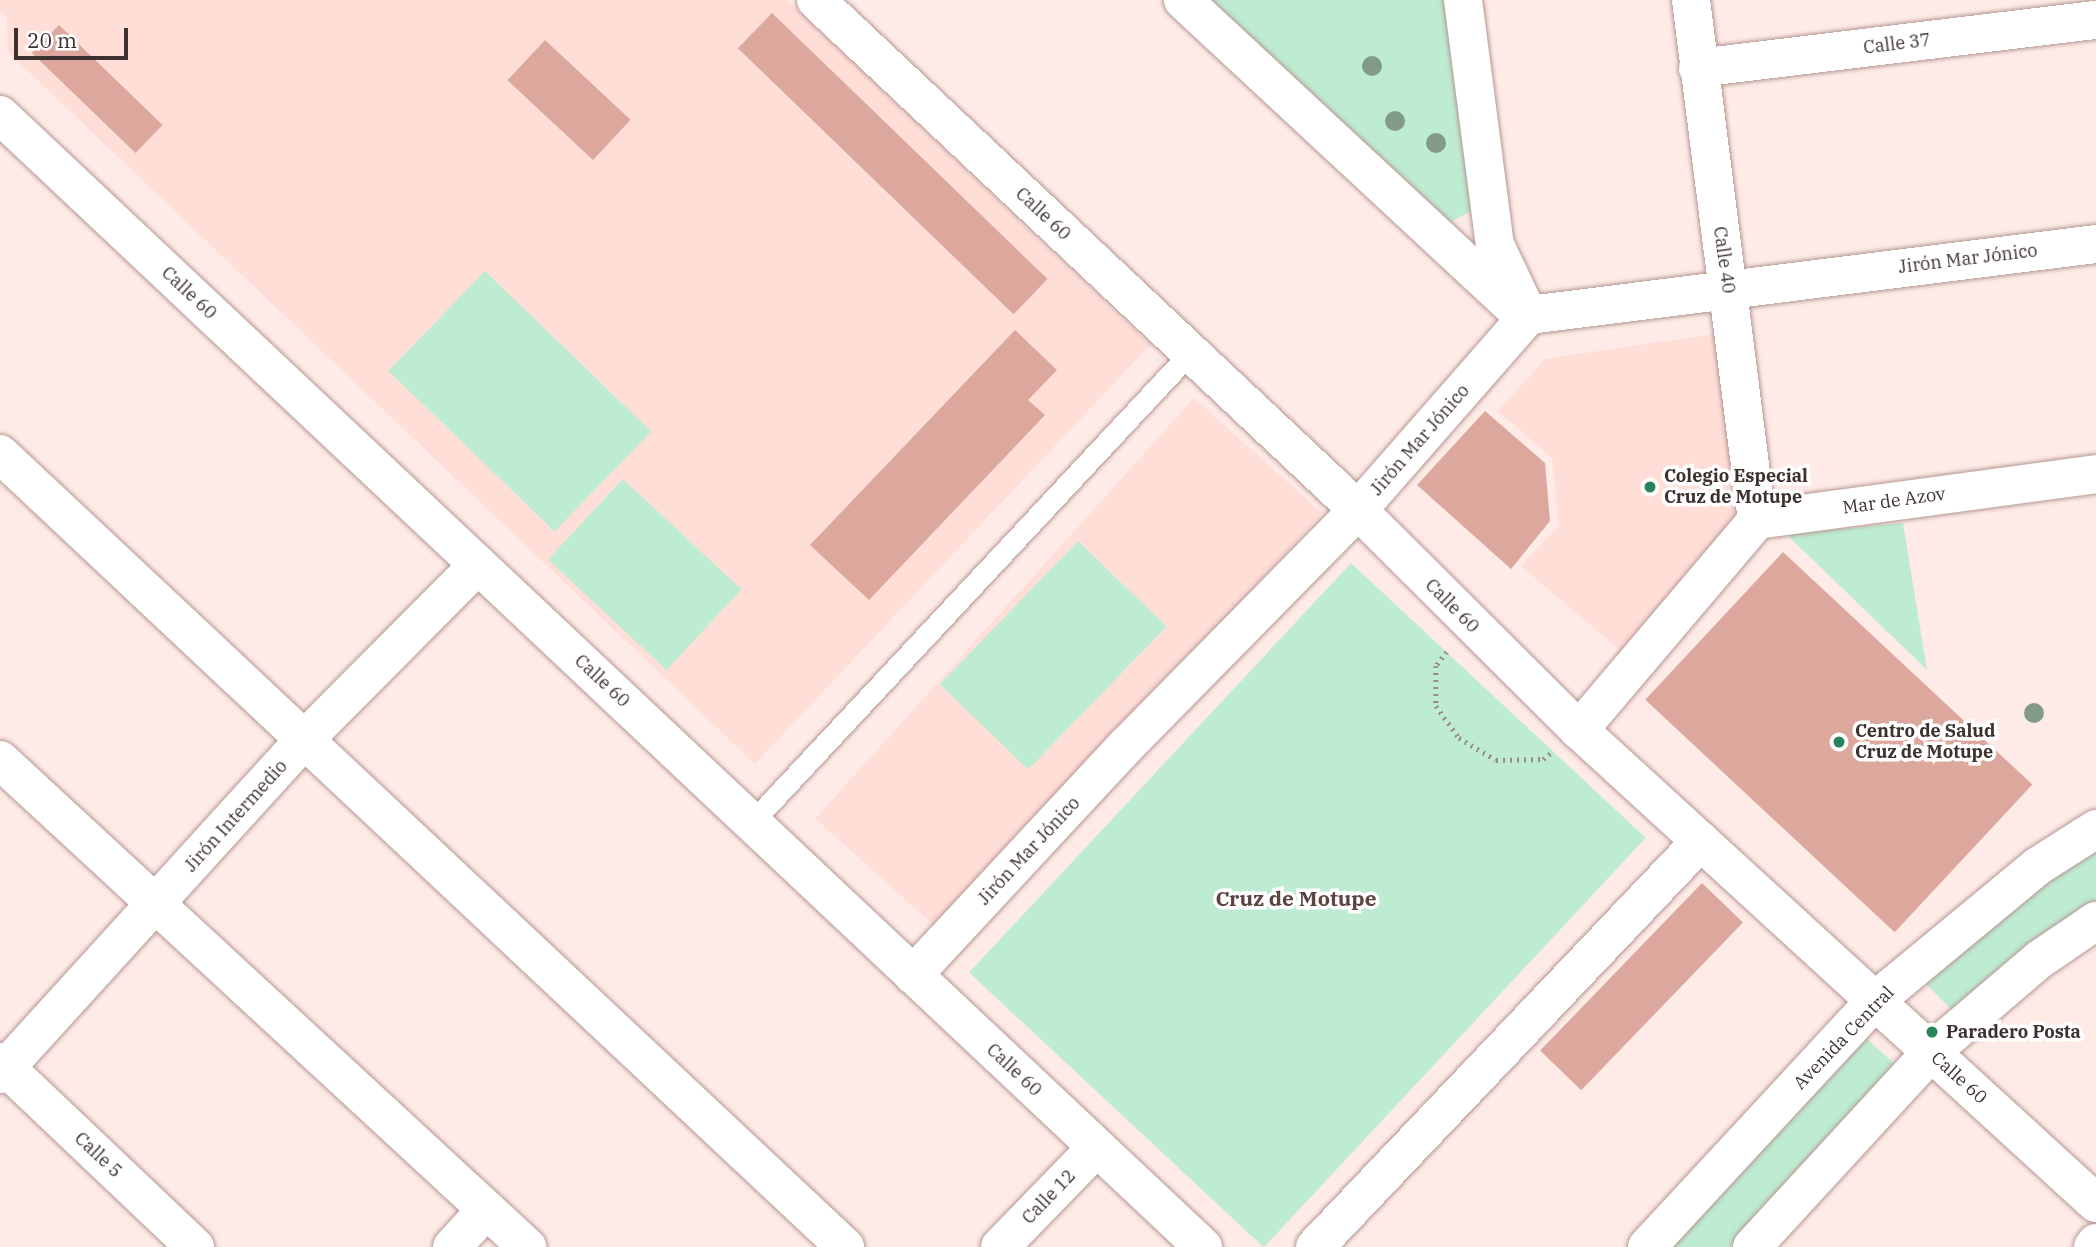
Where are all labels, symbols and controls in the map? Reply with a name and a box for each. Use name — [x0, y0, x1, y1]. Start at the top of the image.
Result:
scale bar — [18, 14, 131, 58]
text: 20 m — [27, 26, 77, 54]
street label: Calle 37 — [1862, 29, 1932, 59]
street label: Calle 60 — [1011, 183, 1075, 245]
street label: Calle 40 — [1709, 225, 1739, 295]
street label: Jirón Mar Jónico — [1897, 240, 2039, 278]
street label: Calle 60 — [157, 262, 221, 324]
street label: Jirón Mar Jónico — [1366, 380, 1474, 500]
place label: Colegio Especial Cruz de Motupe — [1664, 466, 1808, 508]
marker: Colegio Especial Cruz de Motupe — [1642, 479, 1658, 495]
street label: Mar de Azov — [1841, 483, 1947, 519]
street label: Calle 60 — [1420, 574, 1484, 638]
street label: Calle 60 — [570, 650, 634, 712]
place label: Centro de Salud Cruz de Motupe — [1855, 721, 1995, 764]
marker: Centro de Salud Cruz de Motupe — [1829, 732, 1849, 752]
street label: Jirón Intermedio — [180, 756, 292, 876]
street label: Jirón Mar Jónico — [973, 792, 1085, 910]
district label: Cruz de Motupe — [1215, 885, 1377, 911]
street label: Avenida Central — [1789, 982, 1899, 1094]
place label: Paradero Posta — [1946, 1021, 2081, 1043]
marker: Paradero Posta — [1924, 1024, 1940, 1040]
street label: Calle 60 — [982, 1039, 1046, 1101]
street label: Calle 60 — [1927, 1047, 1991, 1109]
street label: Calle 5 — [70, 1128, 126, 1182]
street label: Calle 12 — [1018, 1165, 1080, 1229]

